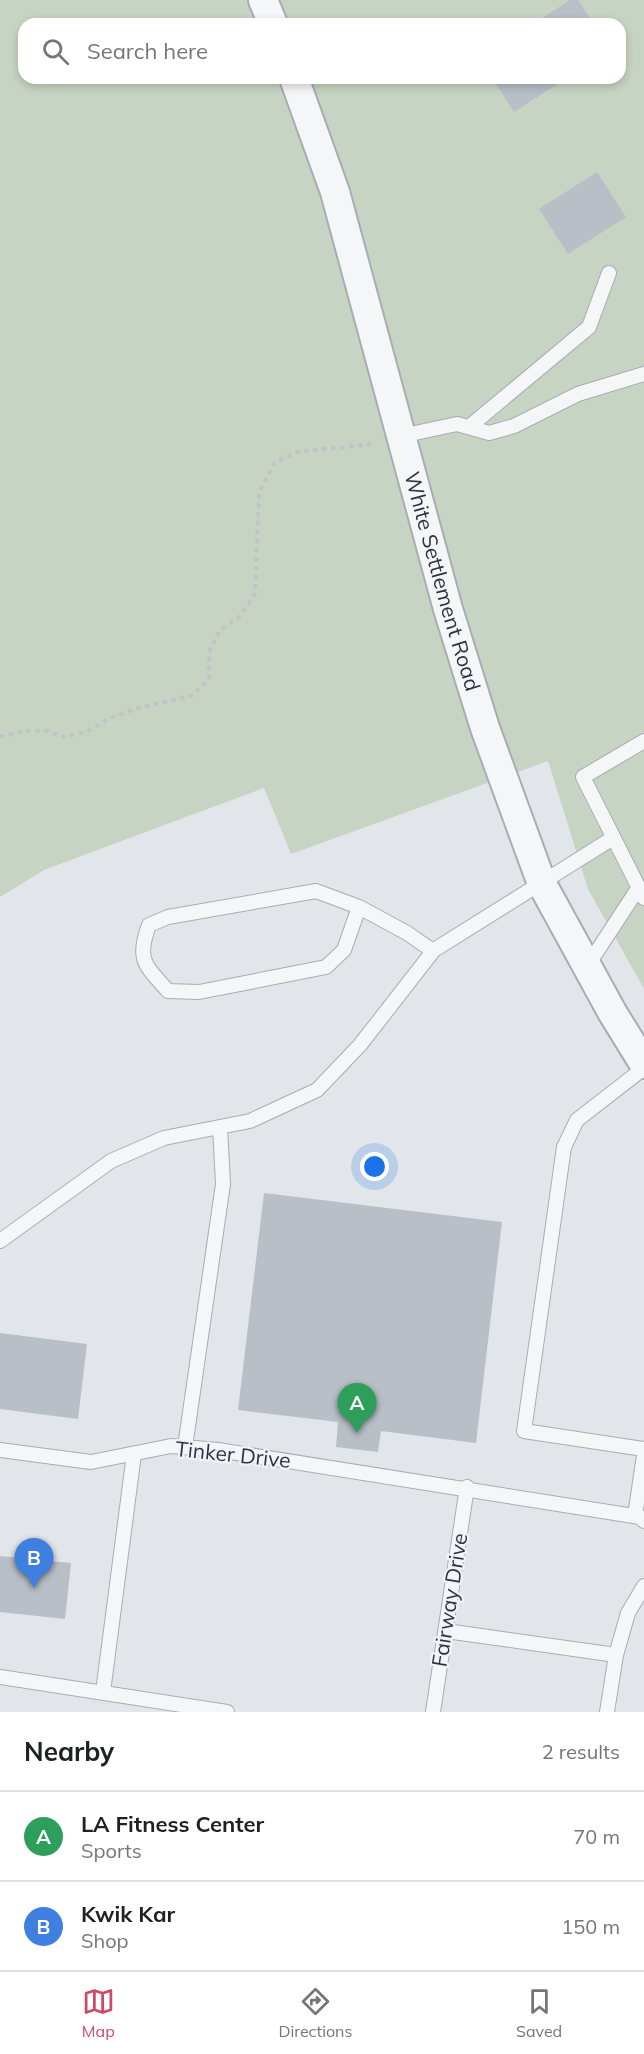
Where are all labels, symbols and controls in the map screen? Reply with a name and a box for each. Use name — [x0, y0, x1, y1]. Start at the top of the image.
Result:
search box — [18, 18, 626, 84]
icon: search — [39, 35, 72, 68]
text: Search here — [87, 37, 208, 65]
street label: White Settlement Road — [399, 469, 487, 694]
your location — [360, 1152, 389, 1181]
pin: A — [338, 1384, 376, 1433]
street label: Tinker Drive — [174, 1435, 292, 1473]
street label: Fairway Drive — [426, 1531, 472, 1669]
pin: B — [15, 1538, 54, 1588]
text: Nearby — [24, 1735, 114, 1768]
text: 2 results — [542, 1739, 620, 1764]
text: LA Fitness Center — [81, 1810, 264, 1838]
text: A — [36, 1824, 51, 1849]
text: 70 m — [573, 1824, 620, 1849]
text: Sports — [81, 1838, 142, 1863]
text: Kwik Kar — [81, 1900, 175, 1928]
text: B — [37, 1914, 50, 1939]
text: 150 m — [561, 1914, 620, 1939]
text: Shop — [81, 1928, 129, 1953]
tab: Map — [82, 1985, 115, 2041]
tab: Directions — [278, 1985, 352, 2041]
tab: Saved — [516, 1985, 562, 2041]

